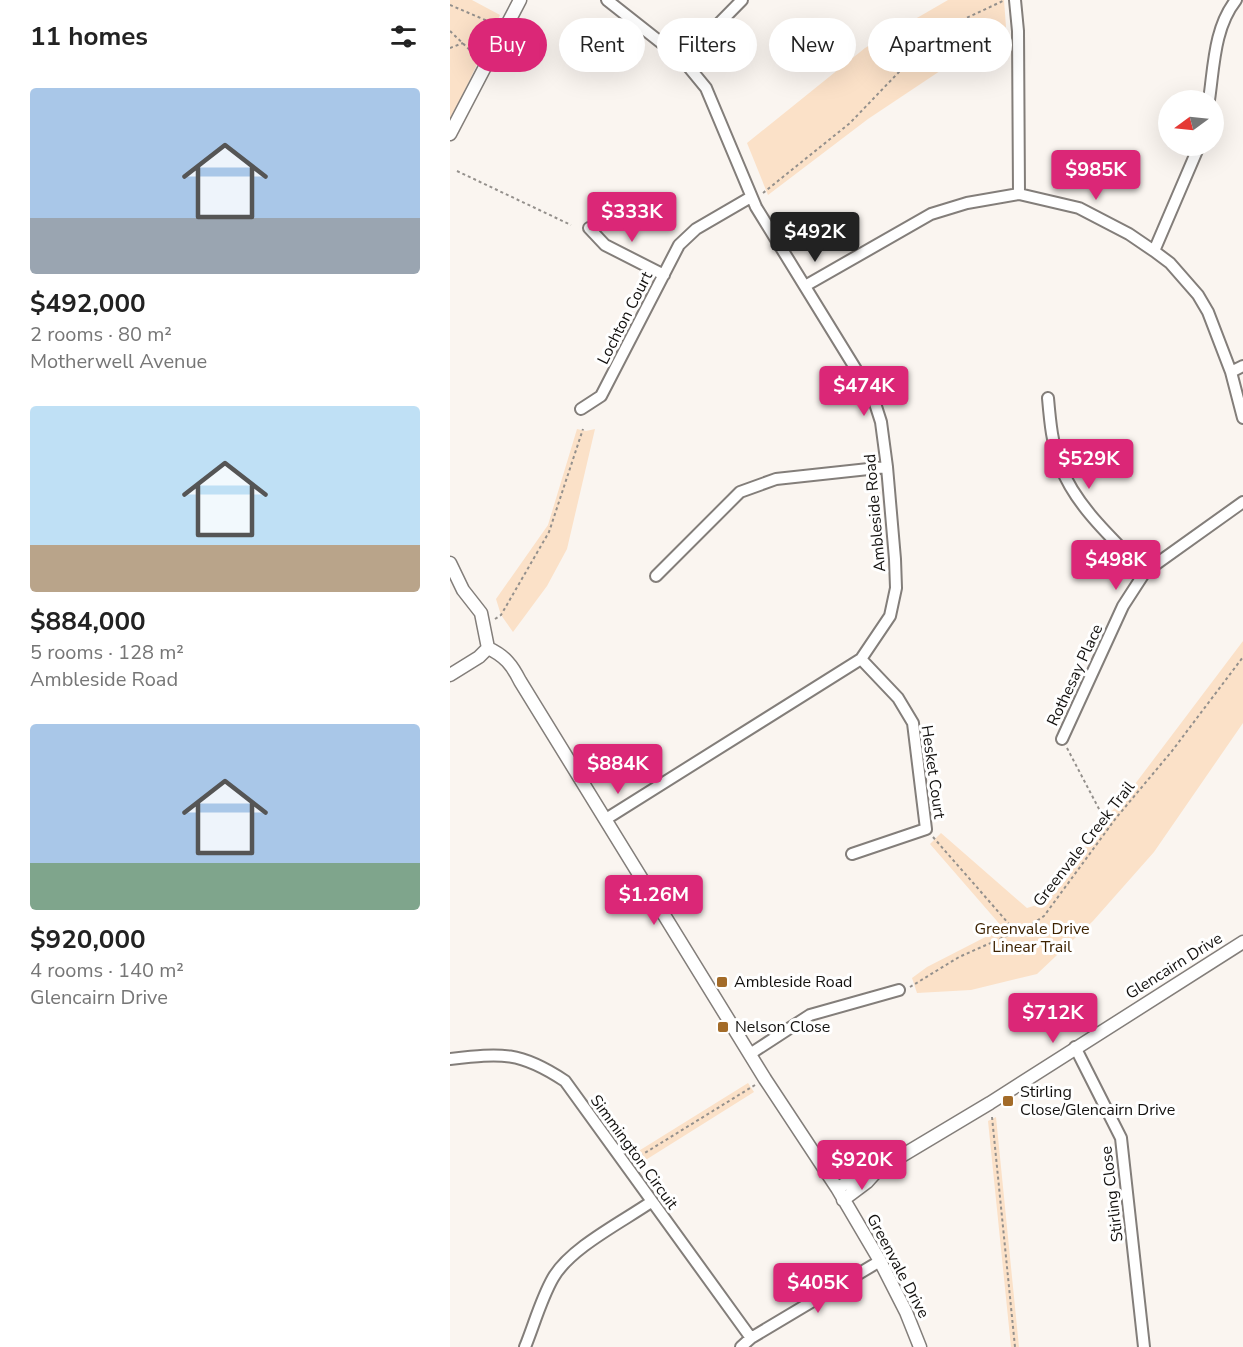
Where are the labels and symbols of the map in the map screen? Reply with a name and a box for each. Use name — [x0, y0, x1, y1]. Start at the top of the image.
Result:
north arrow — [1158, 90, 1224, 156]
pin: $985K — [1054, 150, 1138, 201]
pin: $333K — [590, 192, 674, 243]
pin: $492K — [773, 212, 857, 263]
street label: Lochton Court — [592, 267, 658, 368]
pin: $474K — [822, 366, 906, 417]
pin: $529K — [1047, 439, 1131, 490]
street label: Ambleside Road — [859, 453, 891, 573]
pin: $498K — [1074, 540, 1158, 591]
street label: Rothesay Place — [1042, 620, 1108, 730]
street label: Hesket Court — [916, 724, 951, 821]
pin: $884K — [576, 744, 660, 795]
street label: Greenvale Creek Trail — [1028, 776, 1140, 911]
pin: $1.26M — [605, 875, 703, 926]
park label: Greenvale Drive Linear Trail — [974, 918, 1090, 958]
street label: Glencairn Drive — [1121, 927, 1227, 1005]
place label: Ambleside Road — [734, 971, 852, 993]
marker: Ambleside Road — [715, 975, 729, 989]
pin: $712K — [1011, 993, 1095, 1044]
place label: Nelson Close — [735, 1016, 830, 1038]
marker: Nelson Close — [716, 1020, 730, 1034]
place label: Stirling Close/Glencairn Drive — [1020, 1081, 1175, 1121]
street label: Simmington Circuit — [585, 1090, 683, 1214]
marker: Stirling Close/Glencairn Drive — [1001, 1094, 1015, 1108]
pin: $920K — [820, 1140, 904, 1191]
street label: Stirling Close — [1095, 1145, 1129, 1243]
street label: Greenvale Drive — [861, 1210, 935, 1322]
pin: $405K — [776, 1263, 860, 1314]

